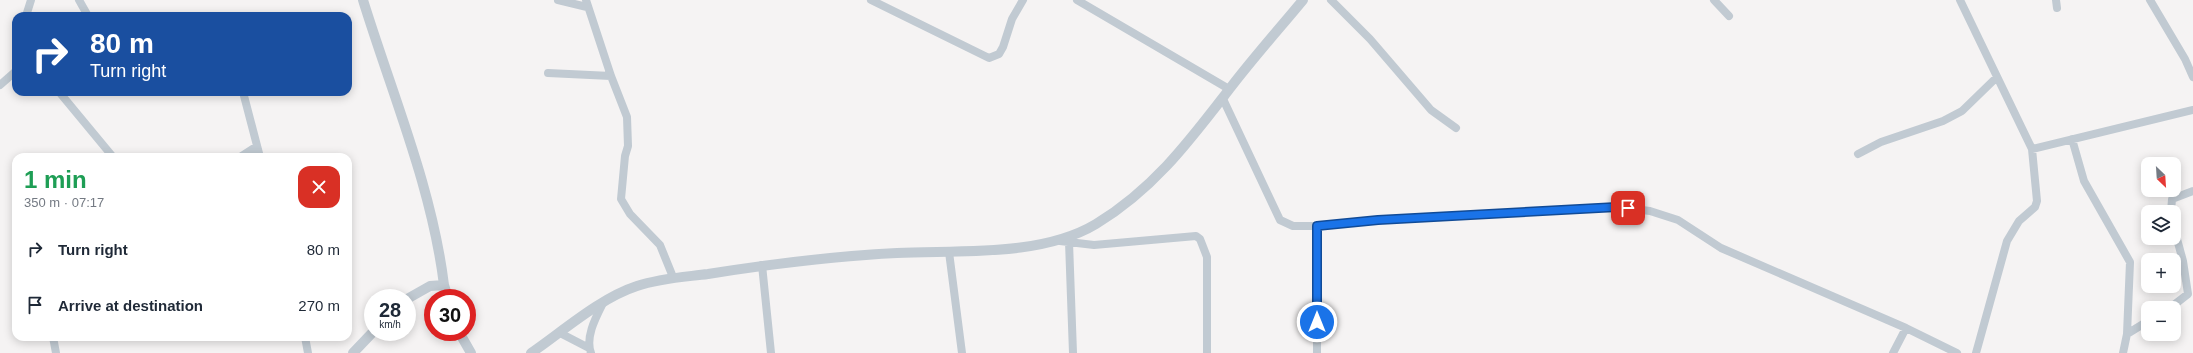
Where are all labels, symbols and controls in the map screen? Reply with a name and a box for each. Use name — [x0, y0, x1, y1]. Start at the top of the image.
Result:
icon: right — [24, 28, 76, 80]
text: 80 m — [90, 28, 154, 59]
text: Turn right — [90, 61, 166, 81]
north arrow — [2141, 157, 2181, 197]
map controls — [2141, 157, 2181, 341]
text: 1 min — [24, 166, 87, 193]
button: close — [298, 166, 340, 208]
pin — [1611, 191, 1645, 225]
text: 350 m · 07:17 — [24, 195, 104, 210]
icon: arrive — [1617, 197, 1639, 219]
button: layers — [2141, 205, 2181, 245]
icon: right — [24, 238, 46, 260]
text: Turn right — [58, 241, 128, 258]
text: 80 m — [307, 241, 340, 258]
button: + — [2141, 253, 2181, 293]
speed limit sign: 30 — [424, 289, 476, 341]
icon: arrive — [24, 294, 46, 316]
text: Arrive at destination — [58, 297, 203, 314]
text: 270 m — [298, 297, 340, 314]
text: 28 — [379, 299, 401, 321]
position arrow — [1296, 301, 1338, 343]
button: − — [2141, 301, 2181, 341]
text: km/h — [379, 319, 401, 330]

